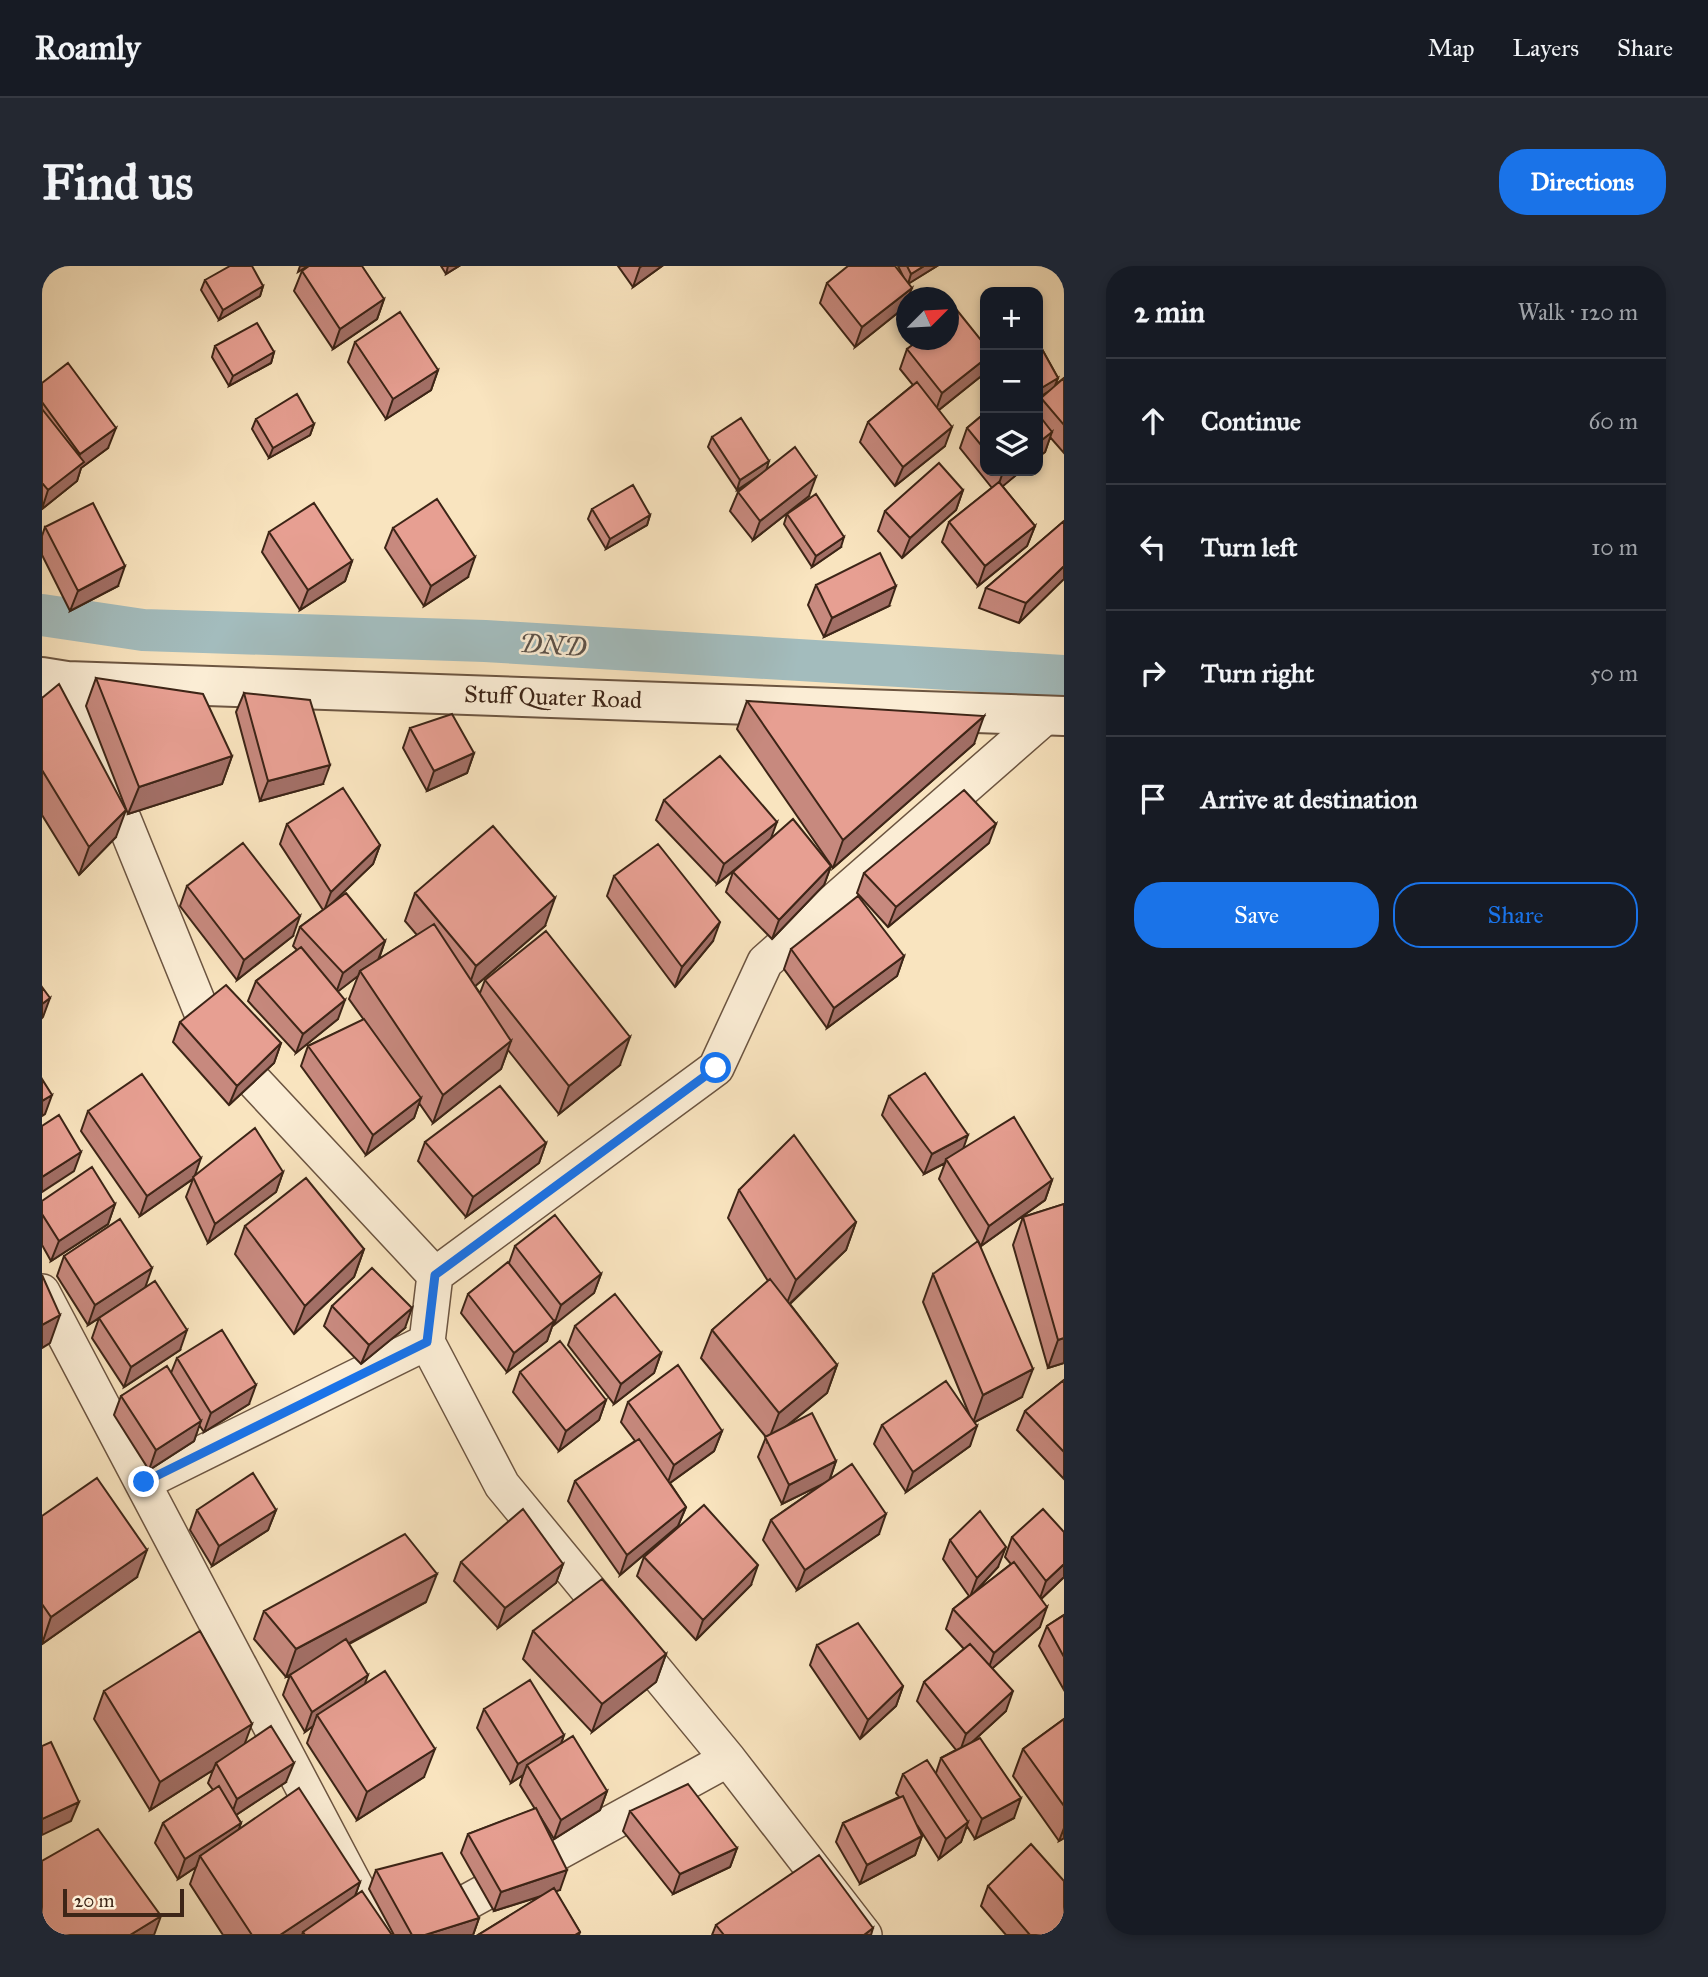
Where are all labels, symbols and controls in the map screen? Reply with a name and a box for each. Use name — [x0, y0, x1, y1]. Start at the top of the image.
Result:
text: Roamly — [35, 28, 140, 68]
text: Map — [1428, 33, 1475, 63]
text: Layers — [1513, 33, 1579, 63]
text: Share — [1617, 33, 1673, 63]
button: Directions — [1499, 149, 1666, 215]
text: Find us — [42, 153, 193, 212]
north arrow — [896, 287, 959, 350]
map controls — [980, 287, 1043, 476]
button: + — [980, 287, 1043, 350]
text: 2 min — [1134, 294, 1205, 330]
text: Walk · 120 m — [1518, 298, 1638, 326]
button: − — [980, 350, 1043, 413]
icon: ahead — [1134, 402, 1172, 440]
text: Continue — [1201, 405, 1301, 437]
text: 60 m — [1589, 407, 1638, 435]
button: layers — [980, 413, 1043, 476]
icon: left — [1134, 528, 1172, 566]
text: Turn left — [1201, 531, 1297, 563]
text: 10 m — [1591, 533, 1638, 561]
water label: DND — [518, 627, 588, 663]
icon: right — [1134, 654, 1172, 692]
text: Turn right — [1201, 657, 1314, 689]
text: 50 m — [1590, 659, 1638, 687]
street label: Stuff Quater Road — [463, 679, 643, 715]
icon: arrive — [1134, 780, 1172, 818]
text: Arrive at destination — [1201, 783, 1418, 815]
button: Save — [1134, 882, 1379, 948]
button: Share — [1393, 882, 1638, 948]
route start — [700, 1052, 731, 1083]
route end — [128, 1466, 159, 1497]
scale bar — [63, 1886, 184, 1918]
text: 20 m — [74, 1889, 115, 1912]

